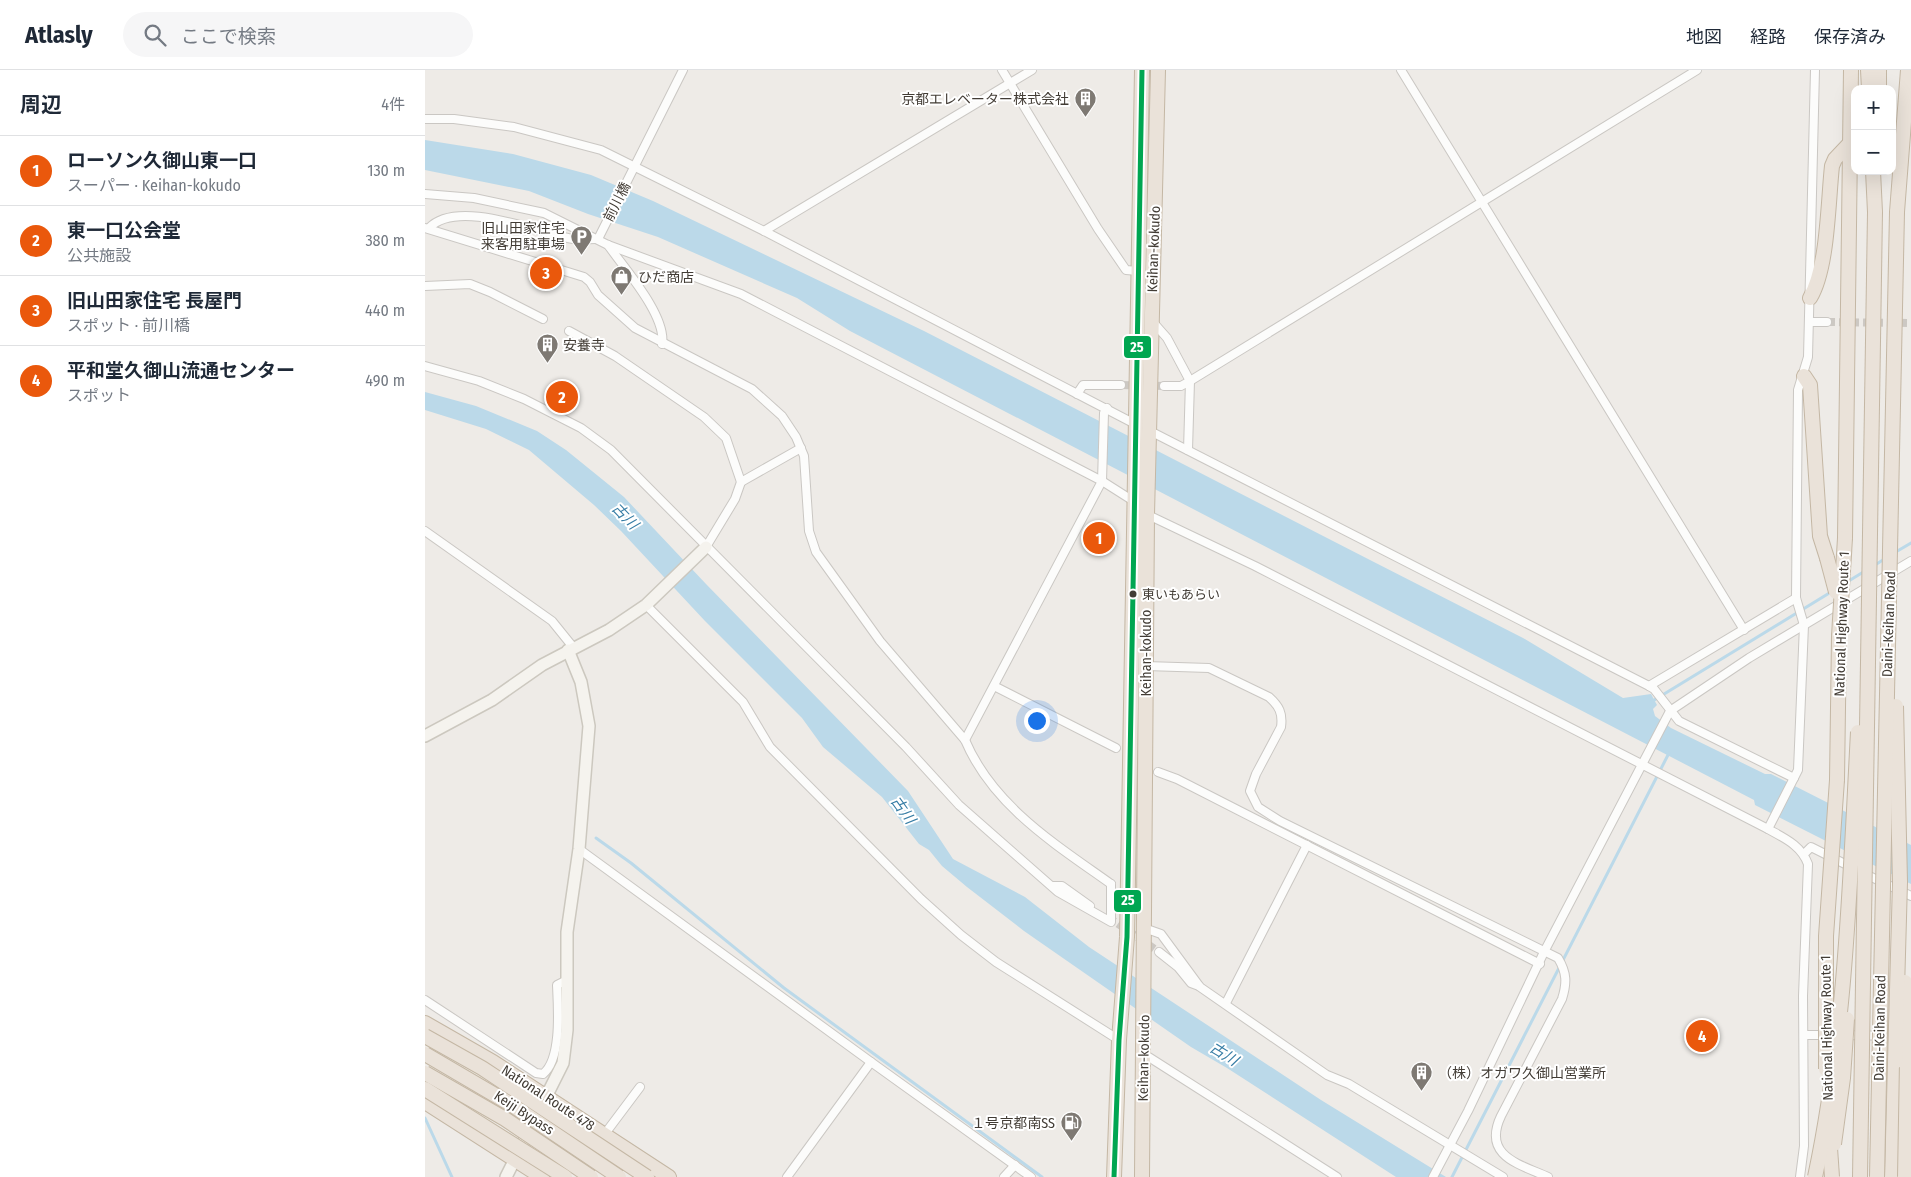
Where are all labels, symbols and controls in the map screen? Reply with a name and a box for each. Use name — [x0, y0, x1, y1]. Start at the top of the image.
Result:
search box — [123, 12, 473, 57]
text: Atlasly — [25, 21, 93, 49]
icon: search — [141, 21, 169, 49]
text: ここで検索 — [181, 25, 276, 48]
text: 地図 — [1686, 26, 1722, 48]
text: 経路 — [1750, 26, 1786, 48]
text: 保存済み — [1814, 26, 1886, 48]
map controls — [1851, 85, 1896, 175]
button: + — [1851, 85, 1896, 130]
building icon: 京都エレベーター株式会社 — [1073, 87, 1097, 118]
place label: 京都エレベーター株式会社 — [901, 91, 1069, 108]
text: 周辺 — [20, 92, 62, 118]
text: 4件 — [381, 95, 405, 114]
button: − — [1851, 130, 1896, 175]
text: ローソン久御山東一口 — [67, 149, 257, 172]
text: 1 — [33, 161, 39, 180]
text: 130 m — [367, 161, 405, 180]
text: スーパー · Keihan-kokudo — [67, 176, 241, 195]
street label: 前川橋 — [600, 179, 634, 225]
street label: Keihan-kokudo — [1144, 205, 1164, 293]
text: 東一口公会堂 — [67, 219, 181, 242]
place label: 旧山田家住宅 来客用駐車場 — [481, 220, 565, 253]
parking icon: 旧山田家住宅 来客用駐車場 — [569, 224, 593, 255]
text: 2 — [32, 231, 40, 250]
text: 380 m — [365, 231, 405, 250]
text: 公共施設 — [67, 246, 131, 265]
pin: 3 — [530, 254, 562, 292]
shop icon: ひだ商店 — [610, 265, 634, 296]
place label: ひだ商店 — [638, 269, 694, 286]
text: 旧山田家住宅 長屋門 — [67, 289, 242, 312]
text: 3 — [32, 301, 40, 320]
text: 440 m — [365, 301, 405, 320]
text: スポット · 前川橋 — [67, 316, 190, 335]
building icon: 安養寺 — [535, 333, 559, 364]
line badge: 25 — [1123, 335, 1152, 359]
place label: 安養寺 — [563, 337, 605, 354]
text: 25 — [1129, 339, 1144, 356]
text: 平和堂久御山流通センター — [67, 359, 295, 382]
text: 4 — [32, 371, 40, 390]
text: 490 m — [365, 371, 405, 390]
pin: 2 — [546, 378, 578, 416]
text: スポット — [67, 386, 131, 405]
water label: 古川 — [608, 499, 643, 534]
pin: 1 — [1083, 519, 1115, 557]
street label: National Highway Route 1 — [1831, 551, 1853, 697]
street label: Daini-Keihan Road — [1879, 571, 1899, 677]
place label: 東いもあらい — [1142, 587, 1220, 602]
marker: 東いもあらい — [1128, 589, 1138, 599]
street label: Keihan-kokudo — [1138, 610, 1155, 696]
your location — [1024, 708, 1050, 734]
water label: 古川 — [887, 793, 920, 829]
line badge: 25 — [1113, 889, 1142, 913]
text: 25 — [1120, 892, 1135, 909]
street label: National Highway Route 1 — [1817, 955, 1837, 1101]
street label: Daini-Keihan Road — [1871, 975, 1889, 1081]
street label: Keihan-kokudo — [1135, 1014, 1153, 1102]
pin: 4 — [1686, 1017, 1718, 1055]
water label: 古川 — [1207, 1038, 1243, 1071]
building icon: （株）オガワ久御山営業所 — [1410, 1061, 1434, 1092]
street label: National Route 478 — [498, 1062, 598, 1134]
place label: （株）オガワ久御山営業所 — [1438, 1065, 1606, 1082]
street label: Keiji Bypass — [491, 1087, 557, 1139]
fuel station icon: １号京都南SS — [1059, 1111, 1083, 1142]
place label: １号京都南SS — [971, 1115, 1055, 1132]

